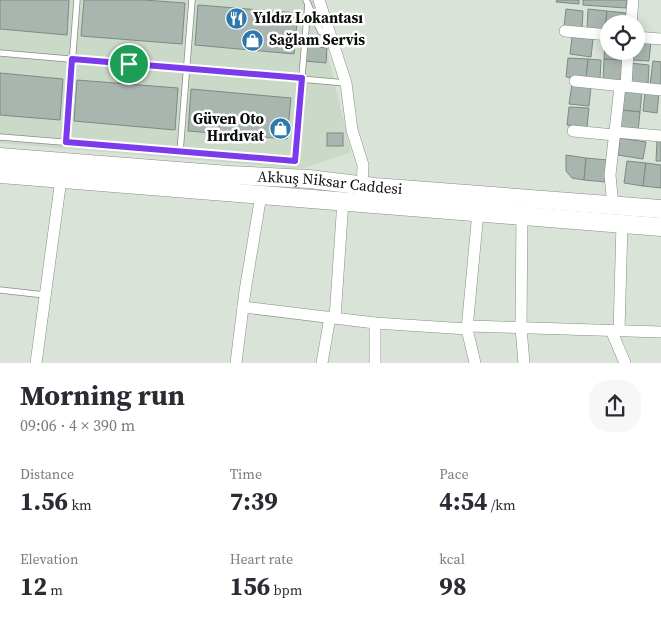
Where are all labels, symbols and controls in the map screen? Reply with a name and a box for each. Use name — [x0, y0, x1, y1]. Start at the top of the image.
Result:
restaurant icon: Yıldız Lokantası — [225, 6, 249, 30]
place label: Yıldız Lokantası — [253, 7, 363, 28]
map controls — [600, 15, 645, 60]
button: locate — [600, 15, 645, 60]
shop icon: Sağlam Servis — [241, 28, 265, 52]
place label: Sağlam Servis — [269, 29, 365, 50]
pin — [108, 43, 150, 85]
icon: arrive — [115, 50, 143, 78]
place label: Güven Oto Hırdıvat — [193, 108, 265, 146]
shop icon: Güven Oto Hırdıvat — [268, 116, 292, 140]
street label: Akkuş Niksar Caddesi — [257, 165, 403, 199]
text: Morning run — [20, 376, 185, 414]
button: share — [589, 380, 641, 432]
text: 09:06 · 4 × 390 m — [20, 414, 135, 436]
text: Distance — [20, 464, 74, 484]
text: Time — [230, 464, 262, 484]
text: Pace — [439, 464, 469, 484]
text: 1.56 — [20, 484, 68, 518]
text: 7:39 — [230, 484, 278, 518]
text: 4:54 — [439, 484, 487, 518]
text: km — [68, 495, 92, 515]
text: /km — [487, 495, 516, 515]
text: Elevation — [20, 549, 78, 569]
text: Heart rate — [230, 549, 293, 569]
text: kcal — [439, 549, 465, 569]
text: 12 — [20, 569, 47, 603]
text: 156 — [230, 569, 270, 603]
text: 98 — [439, 569, 466, 603]
text: m — [47, 580, 63, 600]
text: bpm — [270, 580, 302, 600]

